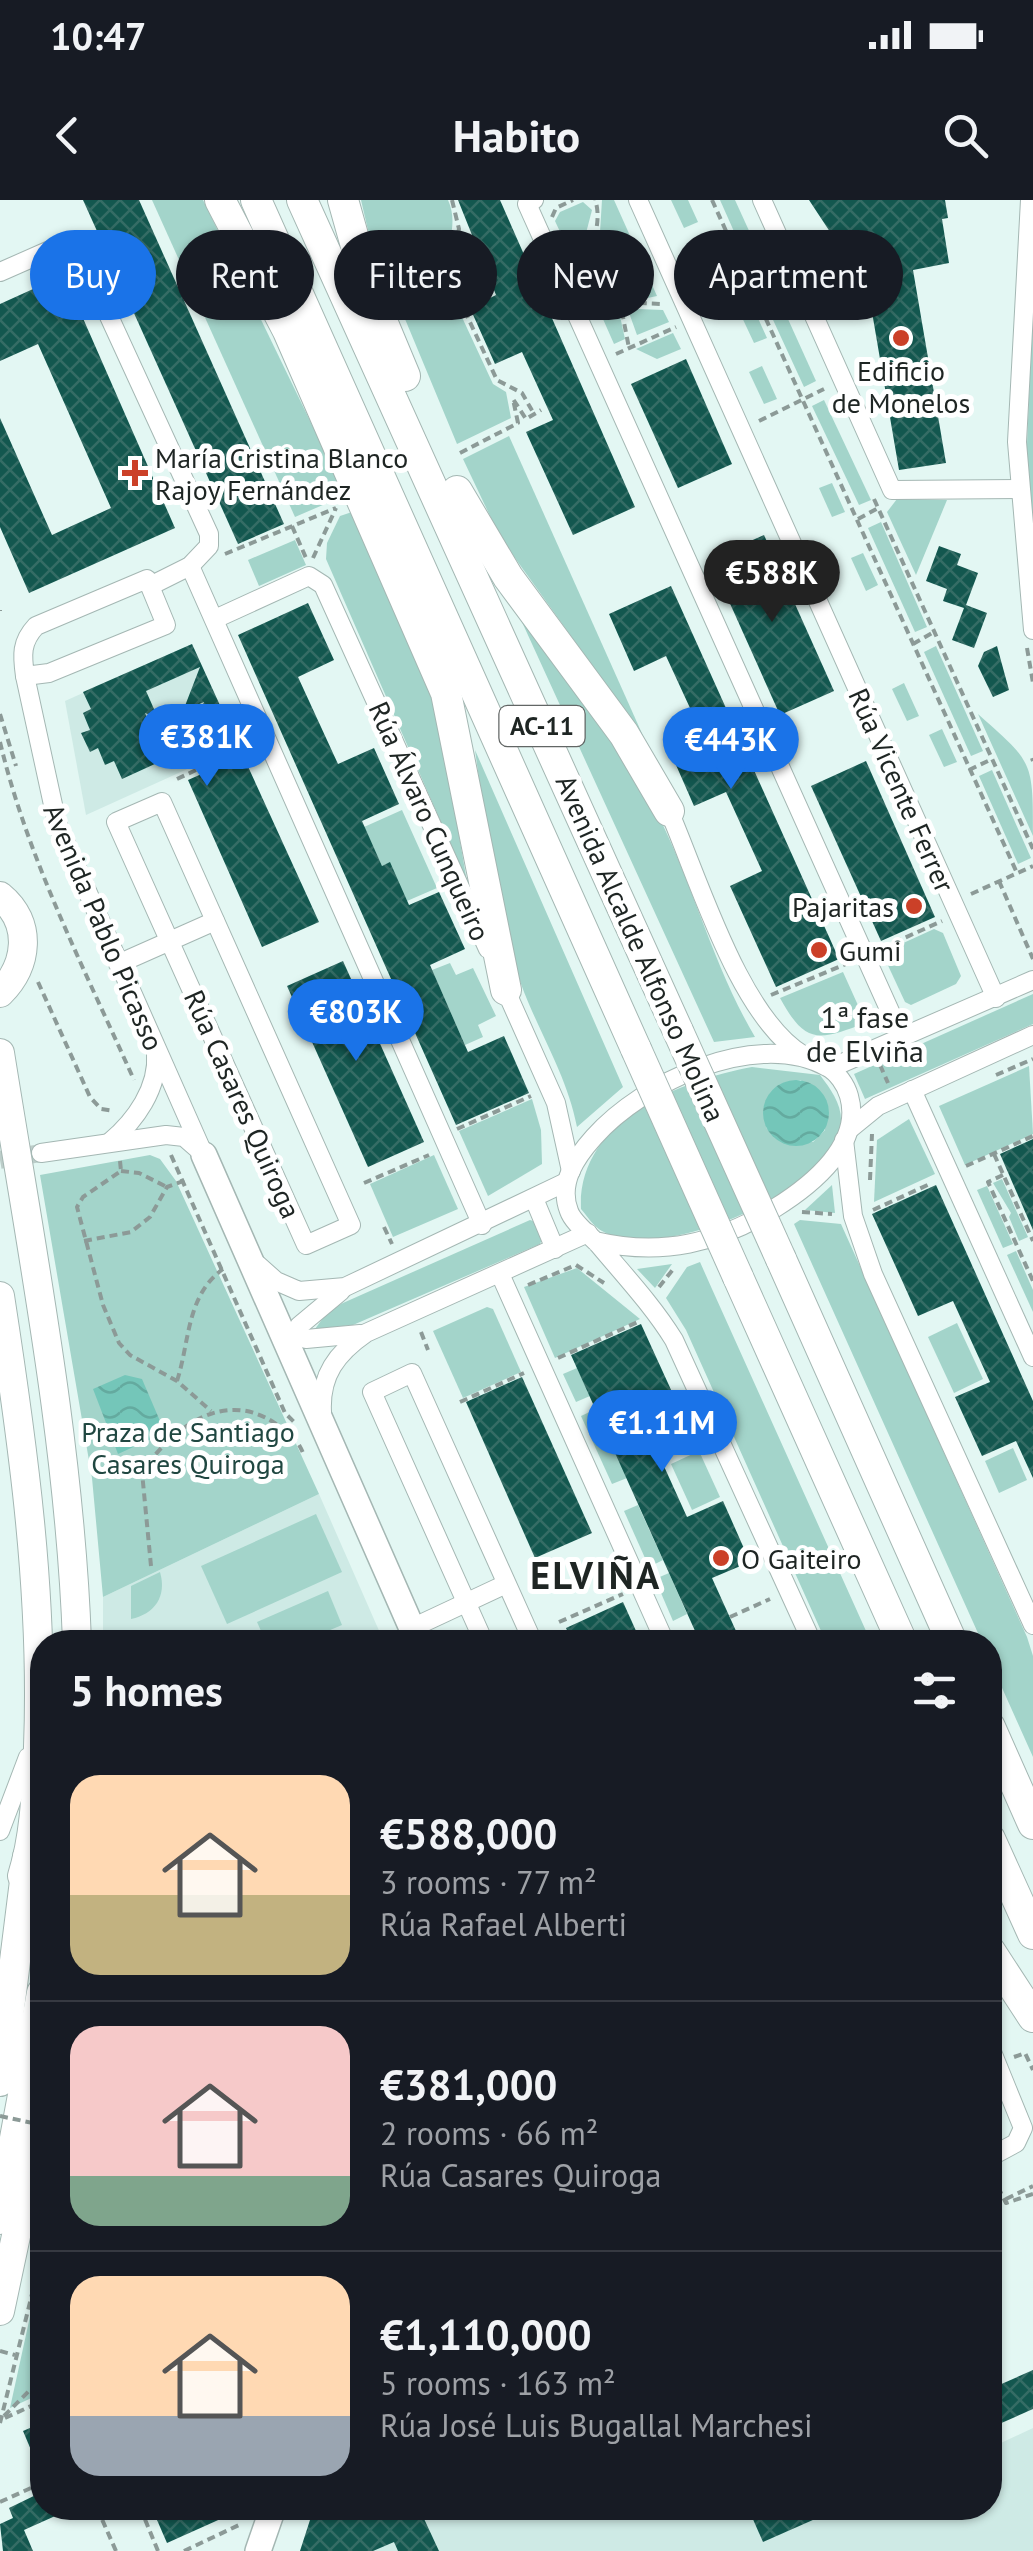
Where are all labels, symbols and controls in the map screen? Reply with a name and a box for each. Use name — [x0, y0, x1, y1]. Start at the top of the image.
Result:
text: 10:47 — [50, 11, 146, 60]
text: Habito — [453, 106, 580, 164]
icon: back — [40, 108, 95, 163]
icon: search — [938, 108, 993, 163]
chip: Buy — [30, 230, 156, 320]
chip: Rent — [176, 230, 314, 320]
chip: Filters — [334, 230, 497, 320]
chip: New — [517, 230, 654, 320]
chip: Apartment — [674, 230, 903, 320]
marker: Edificio de Monelos — [890, 327, 912, 349]
place label: Edificio de Monelos — [832, 352, 970, 421]
place label: María Cristina Blanco Rajoy Fernández — [155, 439, 408, 508]
marker: María Cristina Blanco Rajoy Fernández — [124, 462, 146, 484]
pin: €588K — [702, 540, 842, 625]
text: €588K — [726, 551, 818, 593]
street label: Rúa Vicente Ferrer — [840, 682, 964, 898]
street label: Rúa Álvaro Cunqueiro — [361, 696, 499, 946]
pin: €381K — [137, 704, 277, 789]
road number: AC-11 — [500, 706, 584, 746]
pin: €443K — [661, 707, 801, 792]
text: €381K — [161, 715, 253, 757]
text: €443K — [685, 718, 777, 760]
street label: Avenida Alcalde Alfonso Molina — [548, 769, 734, 1127]
street label: Avenida Pablo Picasso — [35, 798, 173, 1056]
place label: Pajaritas — [792, 888, 894, 925]
marker: Pajaritas — [903, 895, 925, 917]
place label: Gumi — [839, 932, 901, 969]
marker: Gumi — [808, 939, 830, 961]
pin: €803K — [286, 979, 426, 1064]
street label: Rúa Casares Quiroga — [176, 984, 310, 1224]
text: €803K — [310, 990, 402, 1032]
district label: 1ª fase de Elviña — [806, 997, 924, 1070]
pin: €1.11M — [581, 1390, 743, 1475]
text: €1.11M — [609, 1401, 715, 1443]
park label: Praza de Santiago Casares Quiroga — [81, 1413, 295, 1482]
place label: O Gaiteiro — [741, 1540, 862, 1577]
marker: O Gaiteiro — [710, 1547, 732, 1569]
district label: ELVIÑA — [530, 1550, 662, 1599]
text: 5 homes — [70, 1663, 223, 1718]
icon: filters — [907, 1663, 962, 1718]
text: €588,000 — [380, 1806, 557, 1861]
icon: home — [150, 1815, 270, 1935]
text: 3 rooms · 77 m² — [380, 1861, 597, 1903]
text: Rúa Rafael Alberti — [380, 1903, 627, 1945]
text: €381,000 — [380, 2057, 557, 2112]
icon: home — [150, 2066, 270, 2186]
text: 2 rooms · 66 m² — [380, 2112, 598, 2154]
text: Rúa Casares Quiroga — [380, 2154, 661, 2196]
text: €1,110,000 — [380, 2307, 592, 2362]
icon: home — [150, 2316, 270, 2436]
text: 5 rooms · 163 m² — [380, 2362, 616, 2404]
text: Rúa José Luis Bugallal Marchesi — [380, 2404, 813, 2446]

